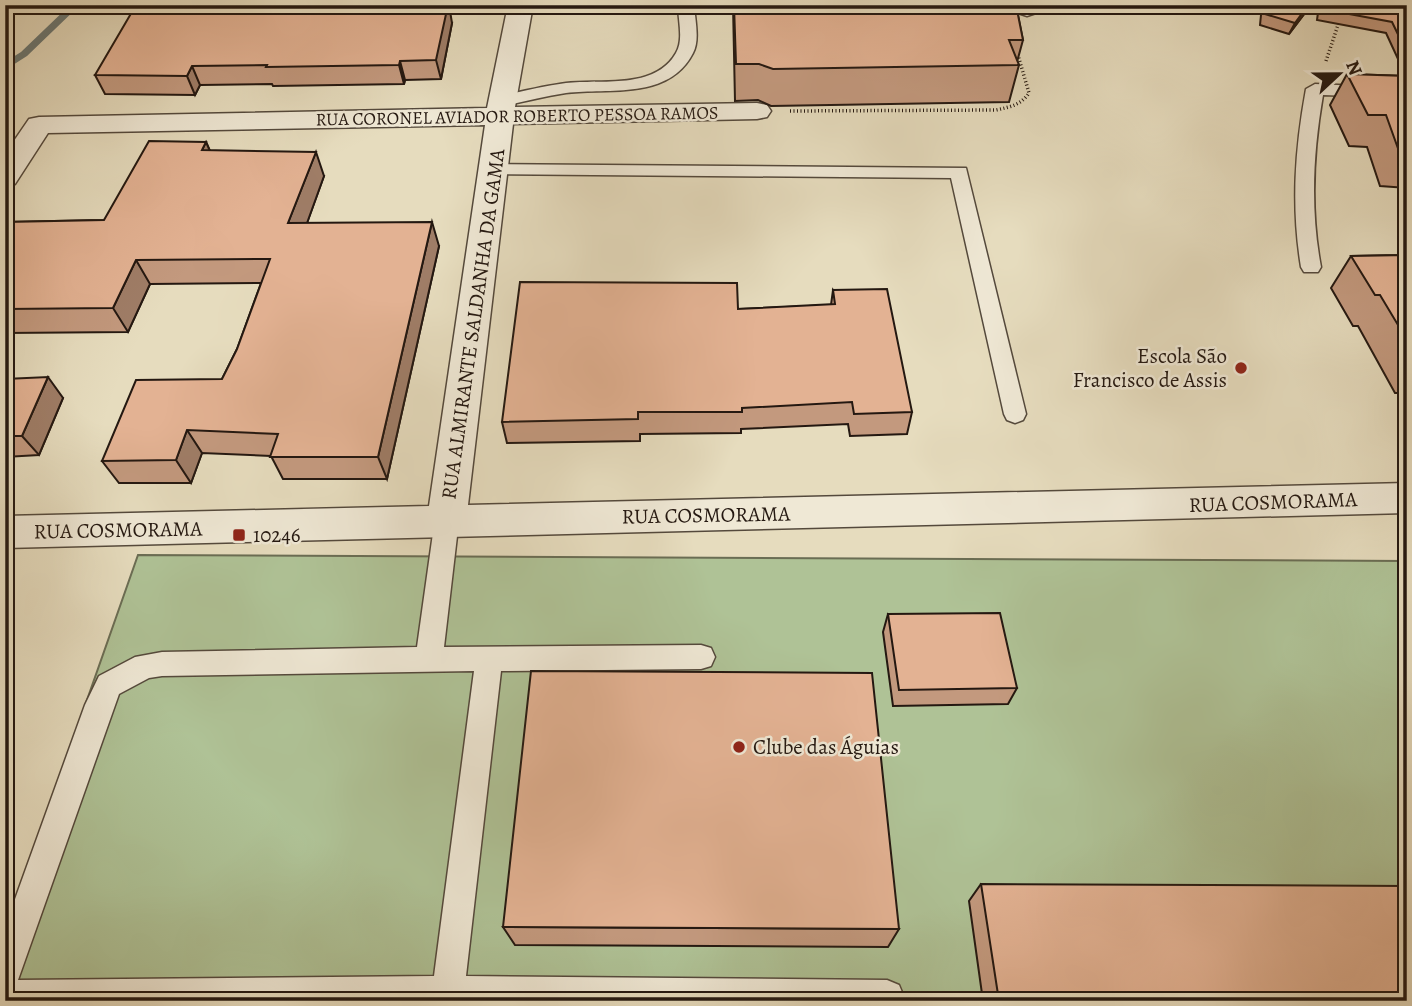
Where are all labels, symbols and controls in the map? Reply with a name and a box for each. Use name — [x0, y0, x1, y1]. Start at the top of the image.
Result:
north arrow — [1304, 38, 1374, 108]
text: N — [1339, 57, 1369, 79]
street label: RUA CORONEL AVIADOR ROBERTO PESSOA RAMOS — [315, 100, 719, 132]
street label: RUA ALMIRANTE SALDANHA DA GAMA — [435, 146, 512, 501]
place label: Escola São Francisco de Assis — [1073, 342, 1227, 394]
marker: Escola São Francisco de Assis — [1233, 360, 1249, 376]
street label: RUA COSMORAMA — [1188, 485, 1359, 519]
street label: RUA COSMORAMA — [621, 500, 791, 530]
street label: RUA COSMORAMA — [33, 515, 203, 545]
place label: 10246 — [253, 521, 301, 549]
marker: 10246 — [231, 527, 247, 543]
place label: Clube das Águias — [753, 733, 899, 761]
marker: Clube das Águias — [731, 739, 747, 755]

